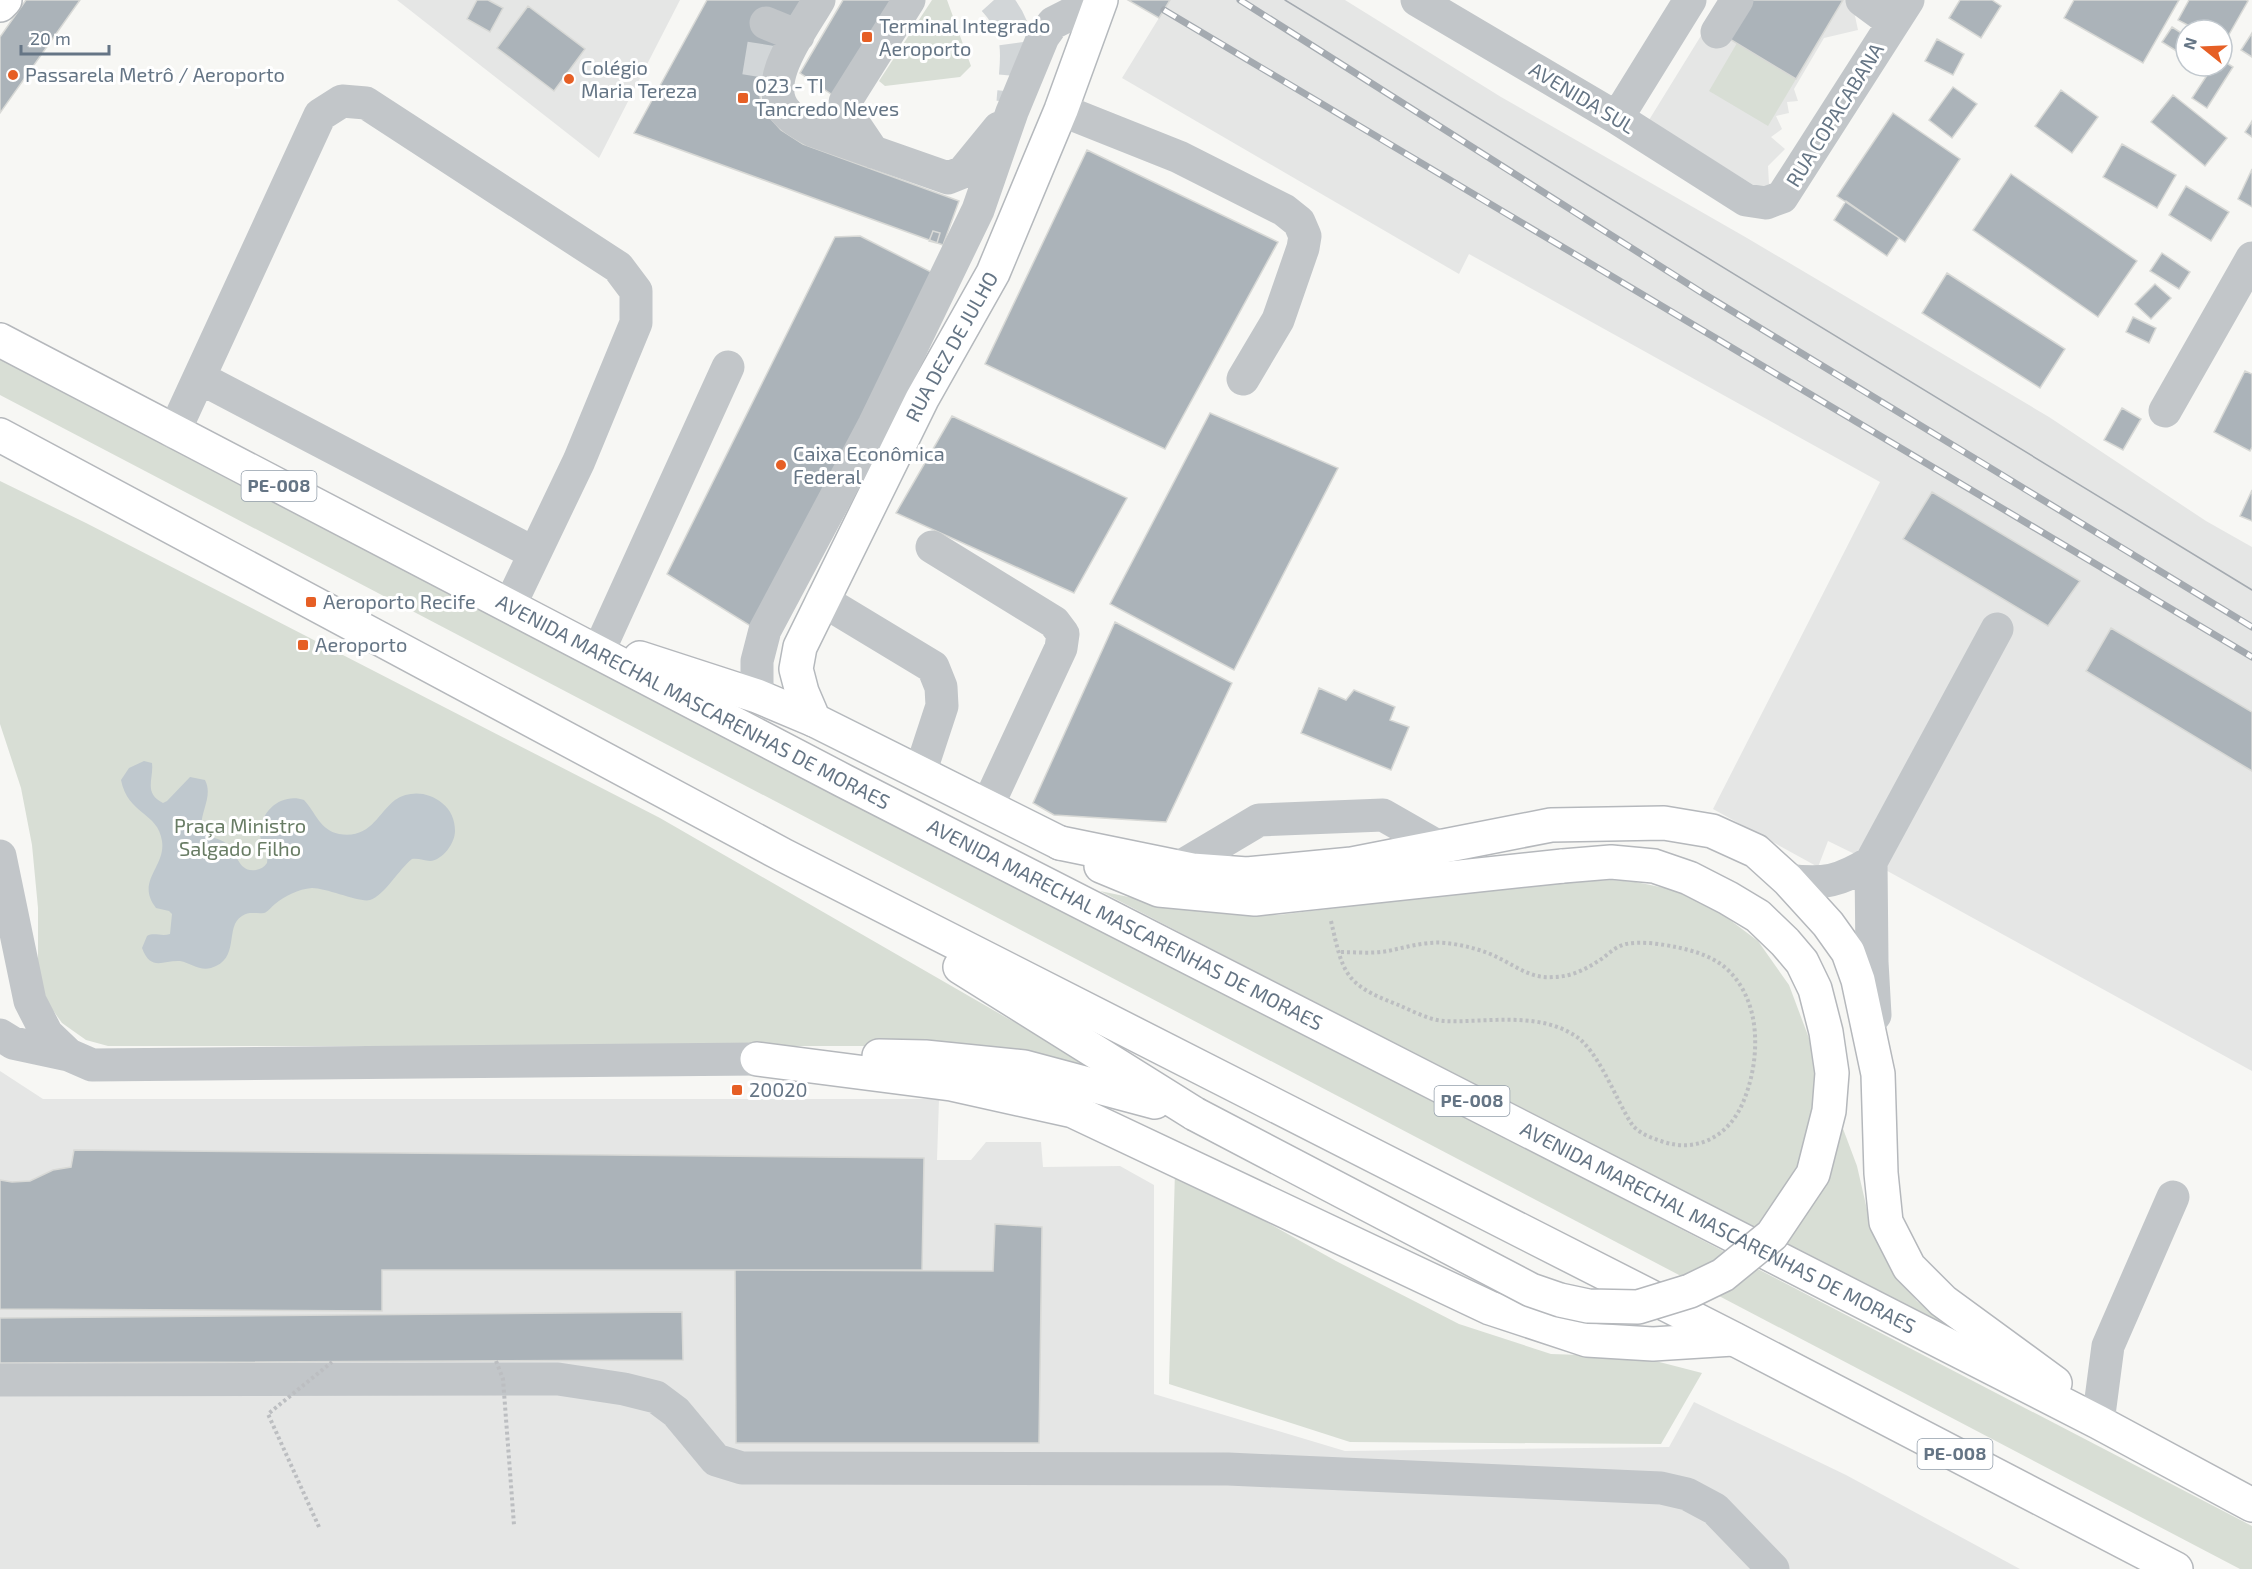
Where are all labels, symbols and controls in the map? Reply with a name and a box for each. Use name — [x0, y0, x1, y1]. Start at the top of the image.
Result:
place label: Terminal Integrado Aeroporto — [879, 13, 1050, 60]
scale bar — [21, 18, 110, 56]
north arrow — [2174, 18, 2234, 78]
text: 20 m — [30, 27, 71, 49]
marker: Terminal Integrado Aeroporto — [860, 30, 874, 44]
text: N — [2178, 35, 2200, 52]
street label: RUA COPACABANA — [1780, 38, 1888, 191]
place label: Colégio Maria Tereza — [581, 55, 697, 102]
street label: AVENIDA SUL — [1525, 56, 1640, 138]
place label: Passarela Metrô / Aeroporto — [25, 62, 285, 86]
marker: Passarela Metrô / Aeroporto — [6, 68, 20, 82]
marker: Colégio Maria Tereza — [562, 72, 576, 86]
place label: 023 - TI Tancredo Neves — [755, 73, 899, 120]
marker: 023 - TI Tancredo Neves — [736, 91, 750, 105]
street label: RUA DEZ DE JULHO — [900, 267, 1002, 425]
place label: Caixa Econômica Federal — [793, 441, 945, 488]
marker: Caixa Econômica Federal — [774, 458, 788, 472]
road number: PE-008 — [242, 471, 316, 501]
place label: Aeroporto Recife — [323, 589, 476, 613]
street label: AVENIDA MARECHAL MASCARENHAS DE MORAES — [493, 589, 894, 814]
marker: Aeroporto Recife — [304, 595, 318, 609]
place label: Aeroporto — [315, 632, 407, 656]
marker: Aeroporto — [296, 638, 310, 652]
park label: Praça Ministro Salgado Filho — [174, 813, 306, 860]
street label: AVENIDA MARECHAL MASCARENHAS DE MORAES — [924, 813, 1327, 1035]
place label: 20020 — [749, 1077, 808, 1101]
marker: 20020 — [730, 1083, 744, 1097]
road number: PE-008 — [1434, 1086, 1510, 1116]
street label: AVENIDA MARECHAL MASCARENHAS DE MORAES — [1517, 1116, 1920, 1338]
road number: PE-008 — [1918, 1439, 1992, 1469]

